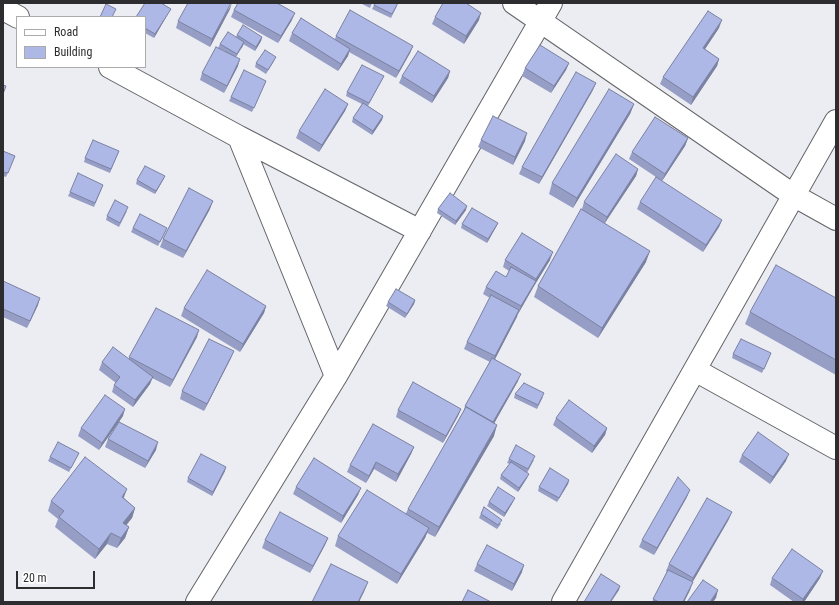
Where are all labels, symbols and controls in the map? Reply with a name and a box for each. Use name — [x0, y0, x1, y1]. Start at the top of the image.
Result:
legend — [16, 16, 146, 68]
text: Road — [54, 25, 78, 39]
text: Building — [54, 45, 92, 59]
scale bar — [18, 563, 97, 589]
text: 20 m — [23, 571, 47, 585]

